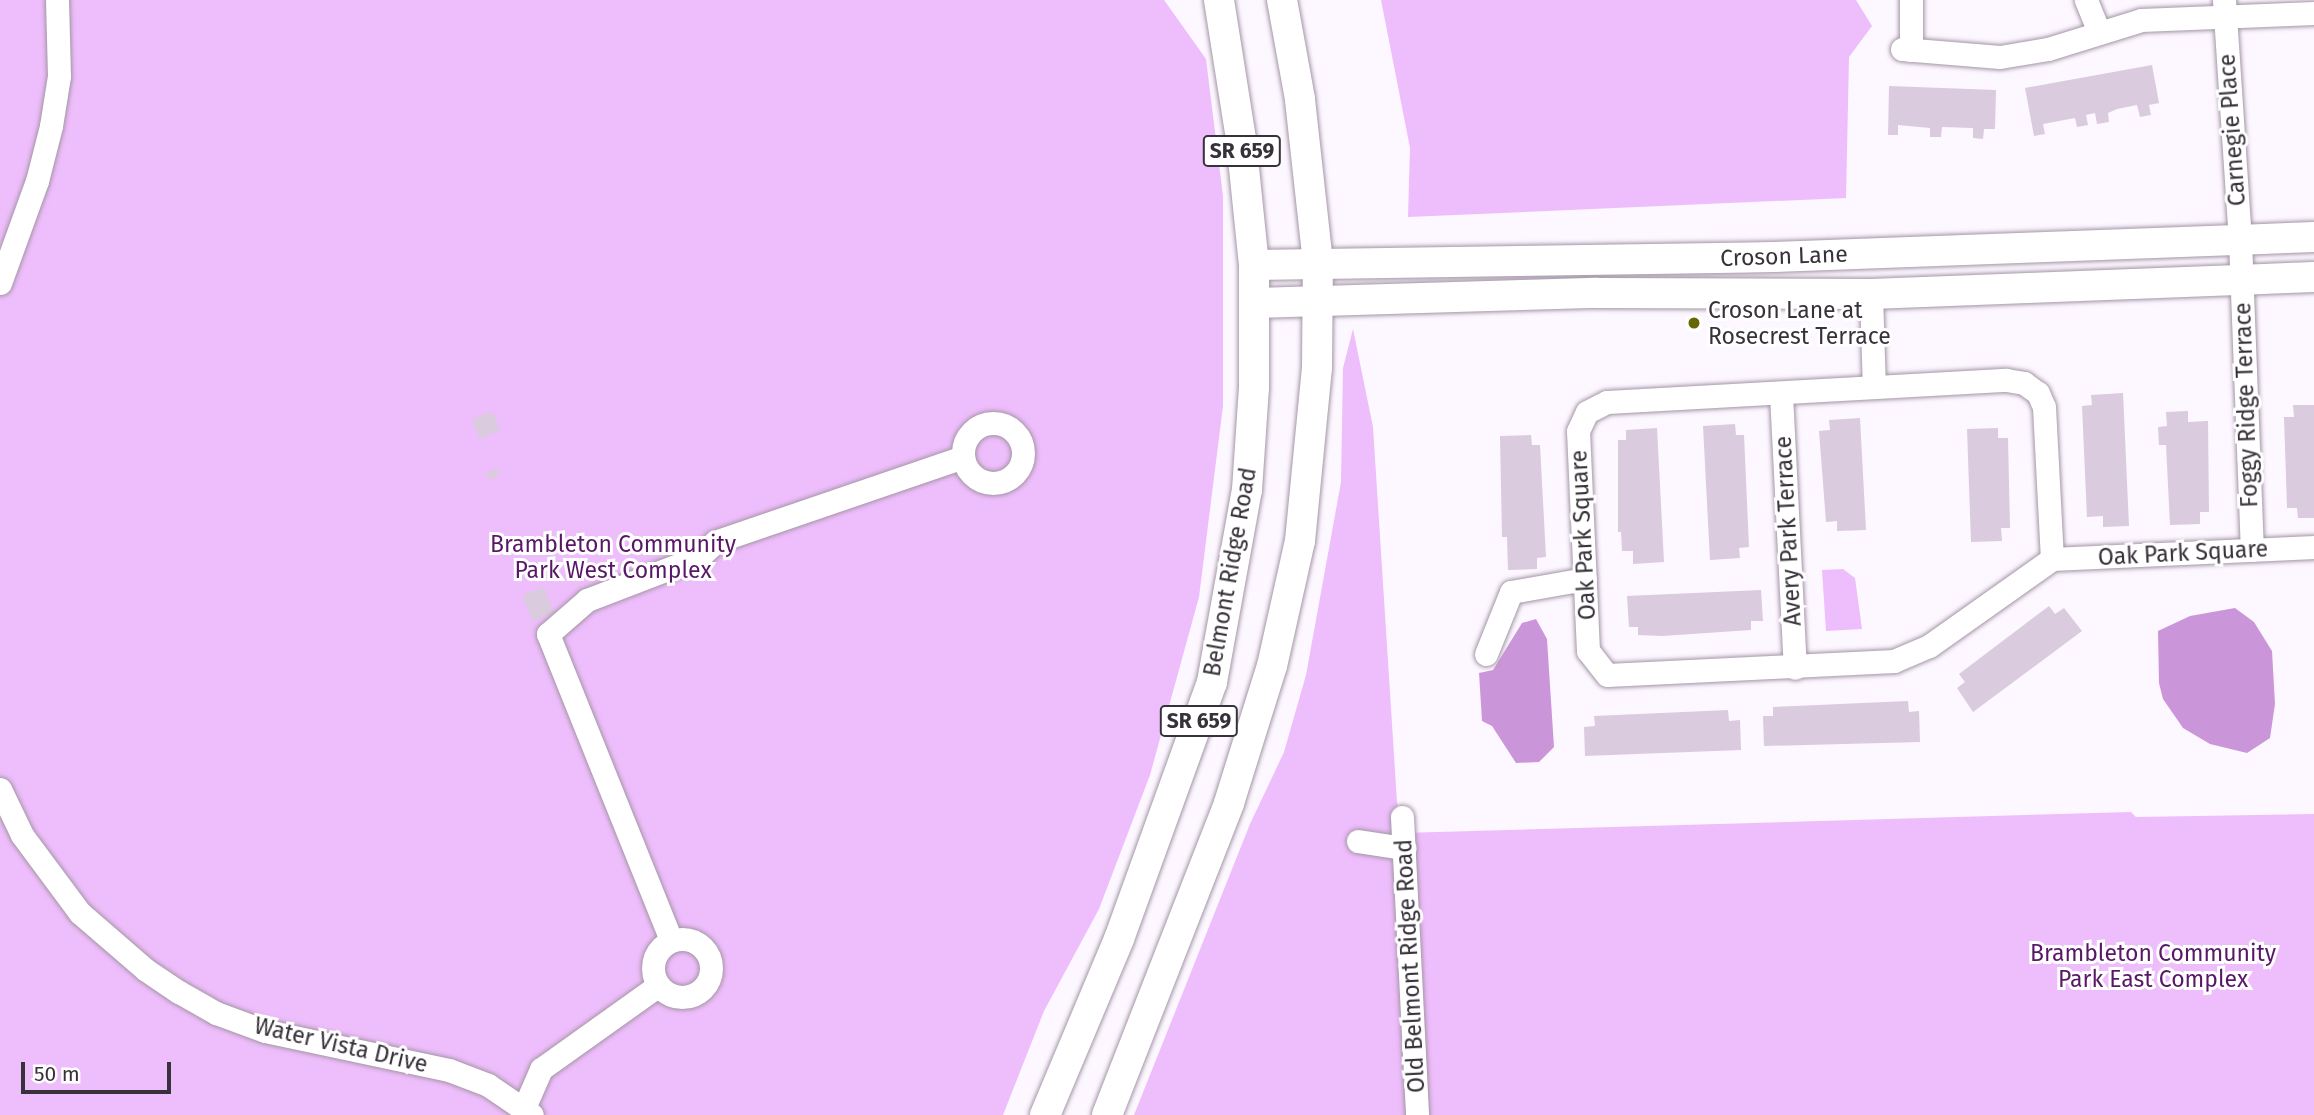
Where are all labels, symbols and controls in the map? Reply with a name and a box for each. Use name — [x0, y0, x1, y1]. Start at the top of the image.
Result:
street label: Carnegie Place — [2213, 53, 2251, 207]
road number: SR 659 — [1202, 134, 1282, 168]
street label: Croson Lane — [1720, 240, 1848, 272]
place label: Croson Lane at Rosecrest Terrace — [1708, 296, 1891, 350]
street label: Foggy Ridge Terrace — [2229, 302, 2263, 508]
marker: Croson Lane at Rosecrest Terrace — [1686, 315, 1702, 331]
street label: Avery Park Terrace — [1769, 435, 1807, 627]
street label: Oak Park Square — [1565, 449, 1601, 621]
street label: Belmont Ridge Road — [1198, 465, 1262, 679]
park label: Brambleton Community Park West Complex — [490, 530, 736, 584]
street label: Oak Park Square — [2097, 535, 2269, 571]
road number: SR 659 — [1159, 704, 1239, 738]
street label: Old Belmont Ridge Road — [1390, 838, 1430, 1094]
park label: Brambleton Community Park East Complex — [2030, 939, 2276, 993]
street label: Water Vista Drive — [252, 1012, 430, 1078]
scale bar — [24, 1048, 175, 1092]
text: 50 m — [34, 1061, 80, 1087]

